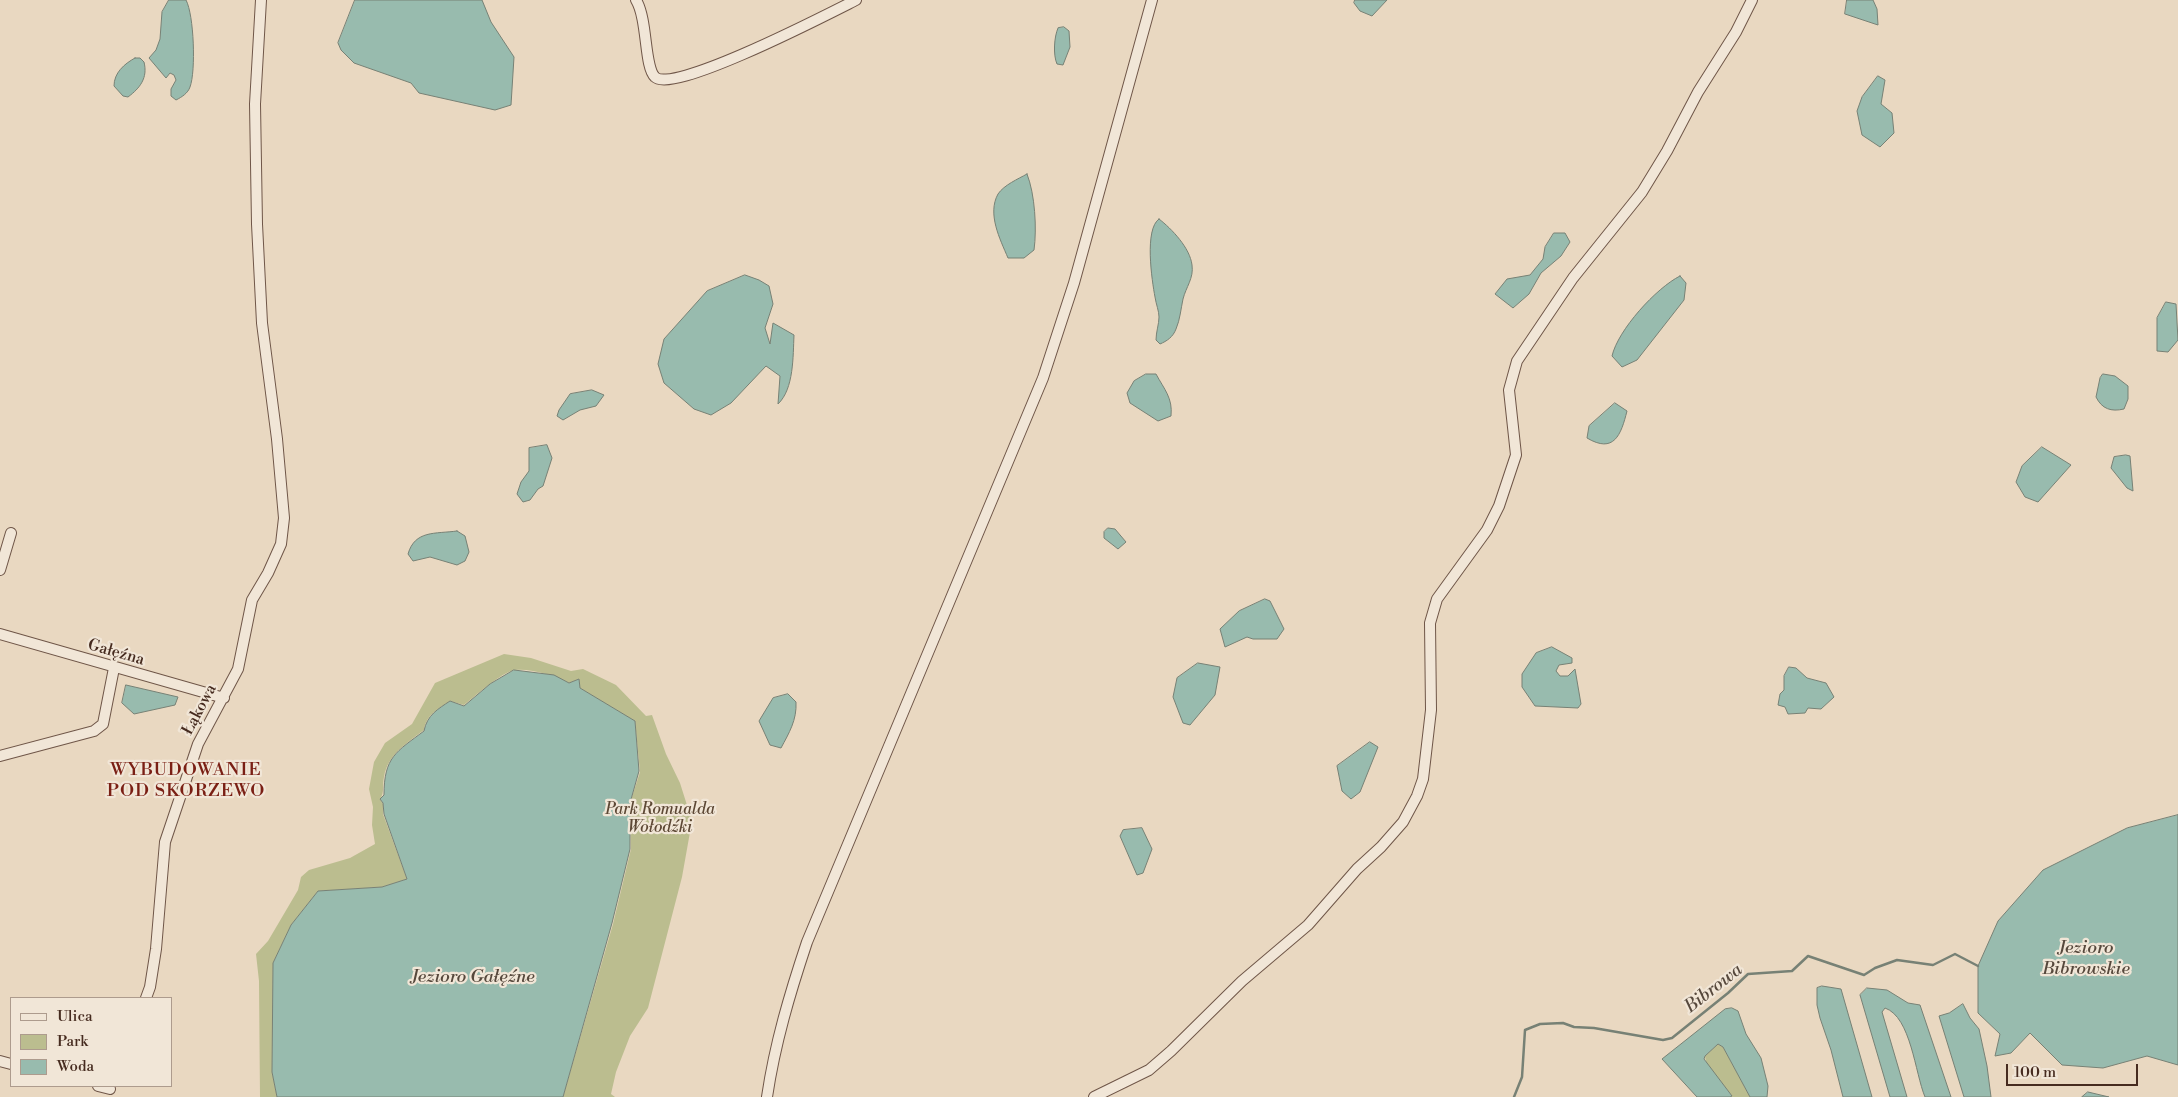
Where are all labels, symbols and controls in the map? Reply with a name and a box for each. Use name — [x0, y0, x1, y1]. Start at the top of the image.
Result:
street label: Gałęźna — [85, 636, 147, 670]
street label: Łąkowa — [179, 681, 221, 739]
district label: WYBUDOWANIE POD SKORZEWO — [105, 760, 267, 802]
park label: Park Romualda Wołodźki — [605, 800, 715, 838]
water label: Jezioro Bibrowskie — [2042, 938, 2130, 981]
water label: Bibrowa — [1681, 960, 1747, 1018]
water label: Jezioro Gałęźne — [411, 967, 535, 989]
legend — [10, 997, 172, 1087]
text: Ulica — [57, 1007, 93, 1026]
text: Park — [57, 1032, 88, 1051]
scale bar — [2008, 1054, 2140, 1086]
text: Woda — [57, 1057, 94, 1076]
text: 100 m — [2014, 1063, 2056, 1082]

